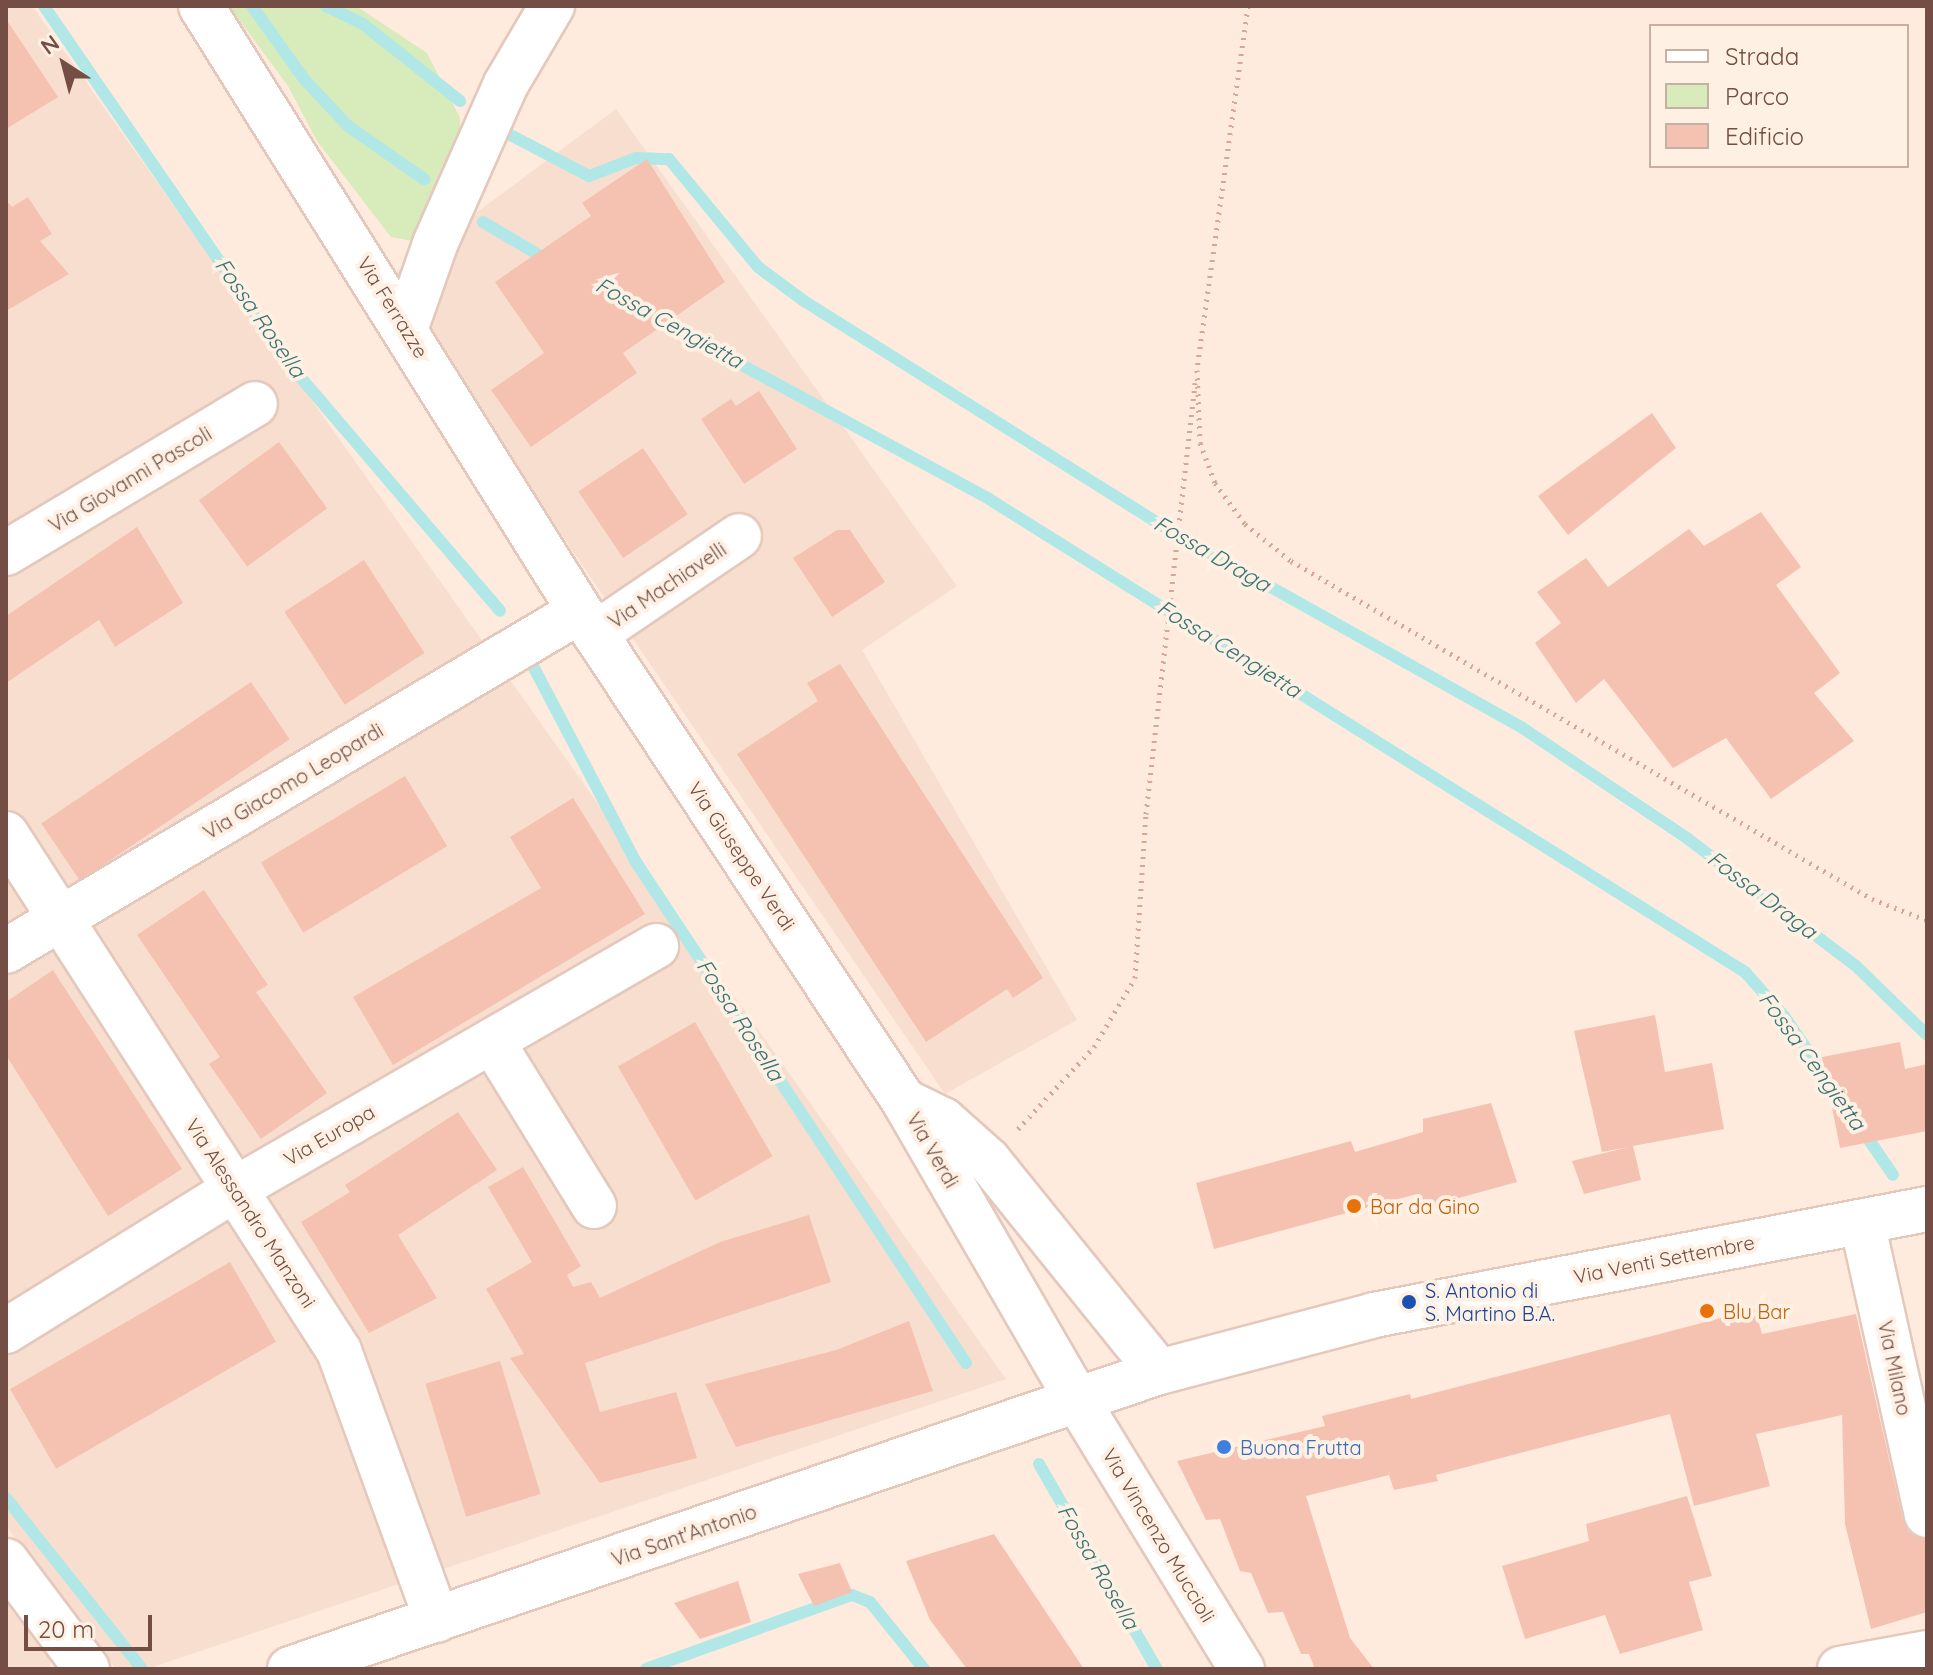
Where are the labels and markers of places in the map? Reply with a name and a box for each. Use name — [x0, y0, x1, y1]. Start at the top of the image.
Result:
place label: Bar da Gino — [1370, 1194, 1480, 1218]
marker: Bar da Gino — [1345, 1197, 1363, 1215]
place label: S. Antonio di S. Martino B.A. — [1425, 1278, 1555, 1325]
marker: S. Antonio di S. Martino B.A. — [1400, 1293, 1418, 1311]
place label: Blu Bar — [1723, 1299, 1790, 1323]
marker: Blu Bar — [1698, 1302, 1716, 1320]
place label: Buona Frutta — [1240, 1435, 1362, 1459]
marker: Buona Frutta — [1215, 1438, 1233, 1456]

